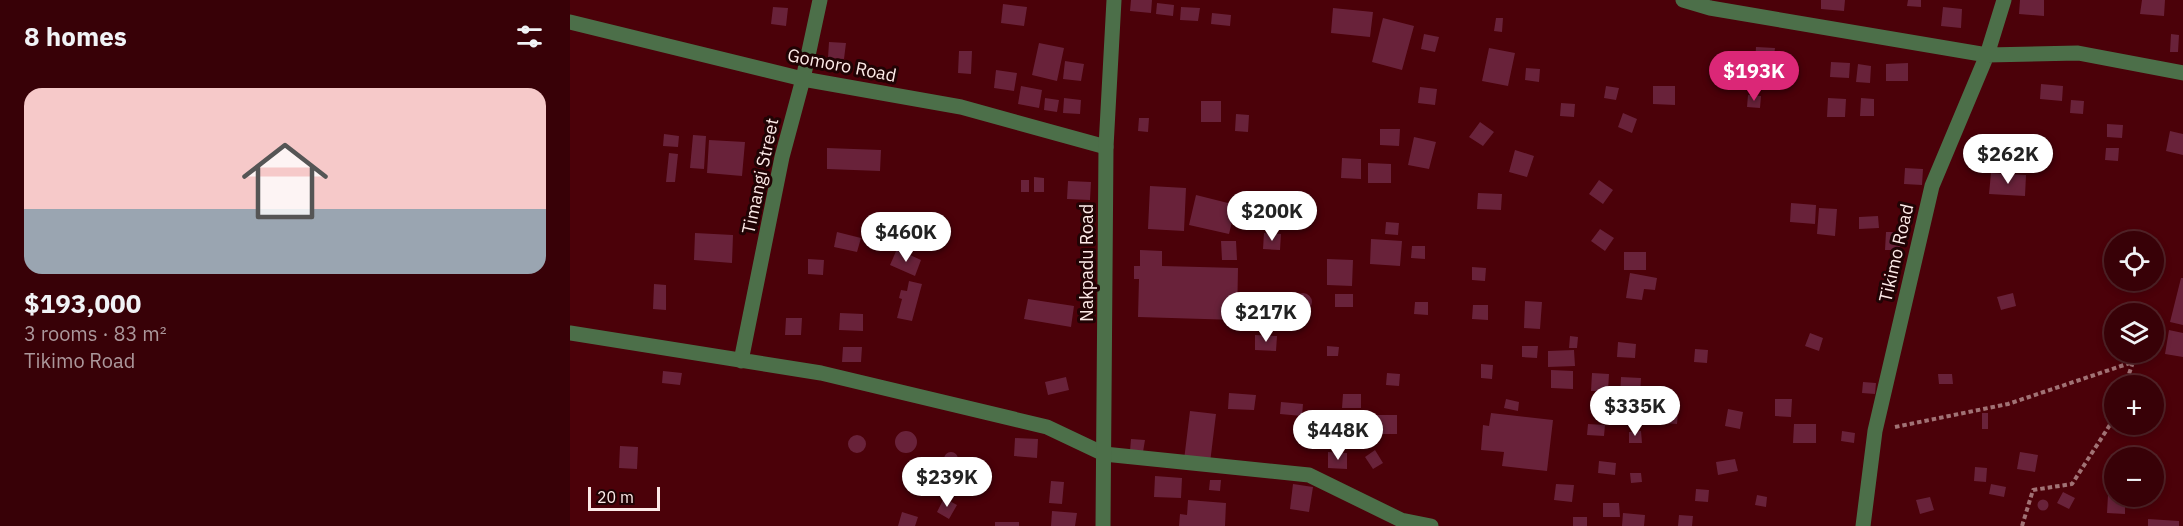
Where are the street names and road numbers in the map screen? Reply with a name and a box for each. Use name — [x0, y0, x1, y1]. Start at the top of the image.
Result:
street label: Gomoro Road — [786, 43, 898, 87]
street label: Timangi Street — [736, 116, 784, 236]
street label: Tikimo Road — [1874, 202, 1918, 304]
street label: Nakpadu Road — [1075, 204, 1098, 322]

